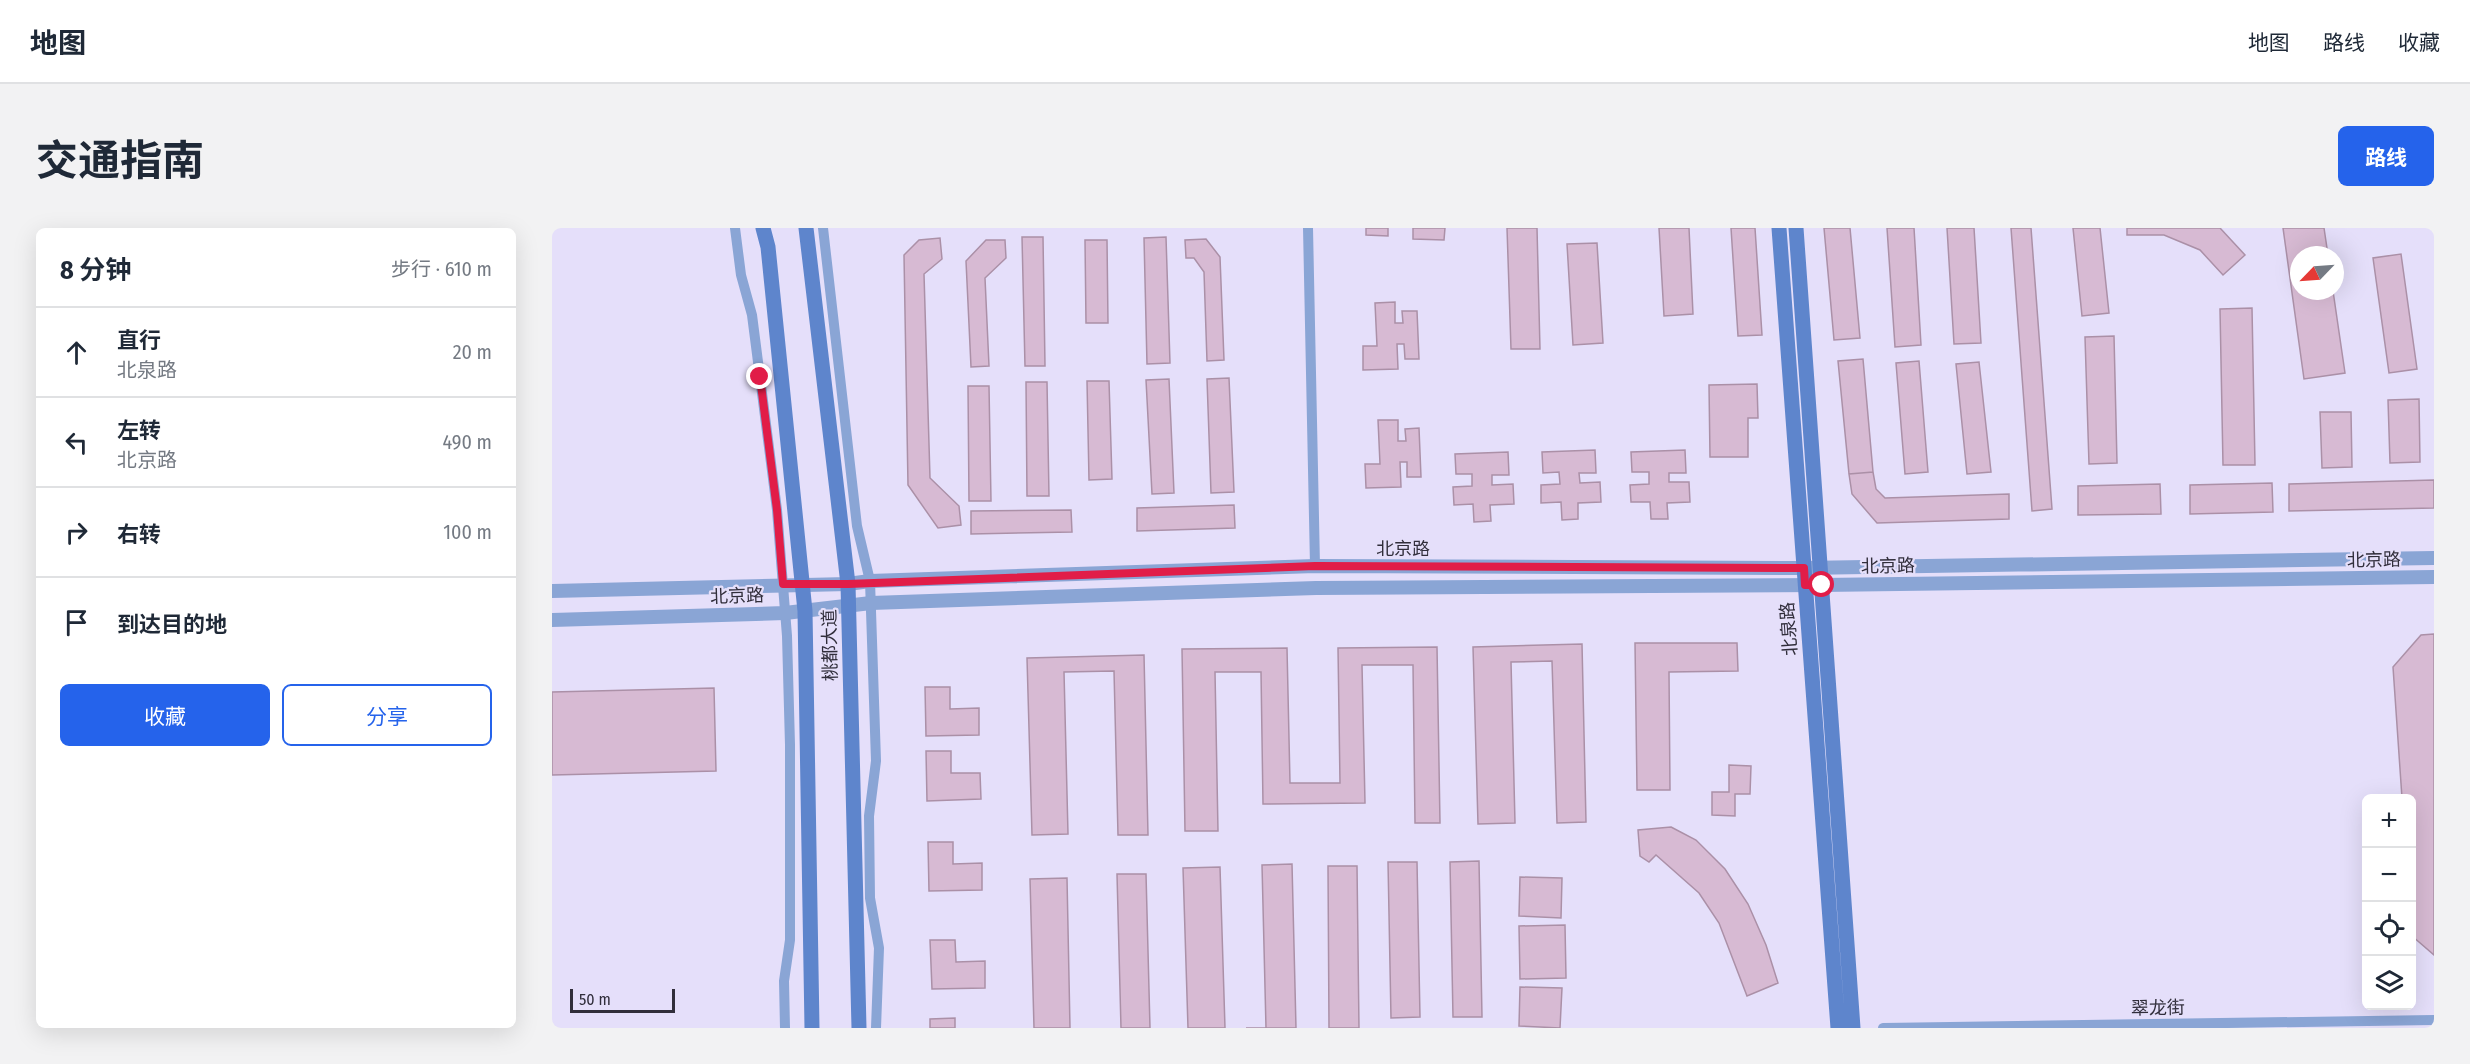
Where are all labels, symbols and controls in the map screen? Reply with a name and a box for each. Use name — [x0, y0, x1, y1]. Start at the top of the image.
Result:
text: 地图 — [30, 27, 86, 60]
text: 地图 — [2248, 30, 2290, 56]
text: 路线 — [2323, 30, 2365, 56]
text: 收藏 — [2398, 30, 2440, 56]
button: 路线 — [2338, 126, 2434, 186]
text: 交通指南 — [36, 136, 204, 186]
north arrow — [2290, 246, 2344, 300]
text: 8 分钟 — [60, 255, 131, 286]
text: 步行 · 610 m — [391, 257, 492, 281]
text: 直行 — [117, 327, 161, 354]
icon: ahead — [60, 336, 93, 369]
text: 20 m — [453, 340, 492, 364]
text: 北泉路 — [117, 358, 177, 382]
route end — [746, 363, 772, 389]
text: 左转 — [117, 417, 161, 444]
icon: left — [60, 426, 93, 459]
text: 490 m — [442, 430, 492, 454]
text: 北京路 — [117, 448, 177, 472]
icon: right — [60, 516, 93, 549]
text: 100 m — [443, 520, 492, 544]
text: 右转 — [117, 521, 161, 548]
street label: 北京路 — [1376, 538, 1430, 560]
street label: 北京路 — [2347, 549, 2401, 571]
street label: 北京路 — [1861, 555, 1915, 577]
route start — [1808, 571, 1834, 597]
street label: 北京路 — [710, 584, 764, 608]
street label: 北泉路 — [1776, 601, 1802, 657]
icon: arrive — [60, 606, 93, 639]
street label: 桃都大道 — [818, 609, 842, 681]
text: 到达目的地 — [117, 611, 227, 638]
button: 收藏 — [60, 684, 270, 746]
button: 分享 — [282, 684, 492, 746]
map controls — [2362, 794, 2416, 1010]
button: + — [2362, 794, 2416, 848]
button: − — [2362, 848, 2416, 902]
button: locate — [2362, 902, 2416, 956]
button: layers — [2362, 956, 2416, 1010]
scale bar — [570, 986, 675, 1014]
text: 50 m — [579, 990, 611, 1009]
street label: 翠龙街 — [2131, 997, 2185, 1019]

